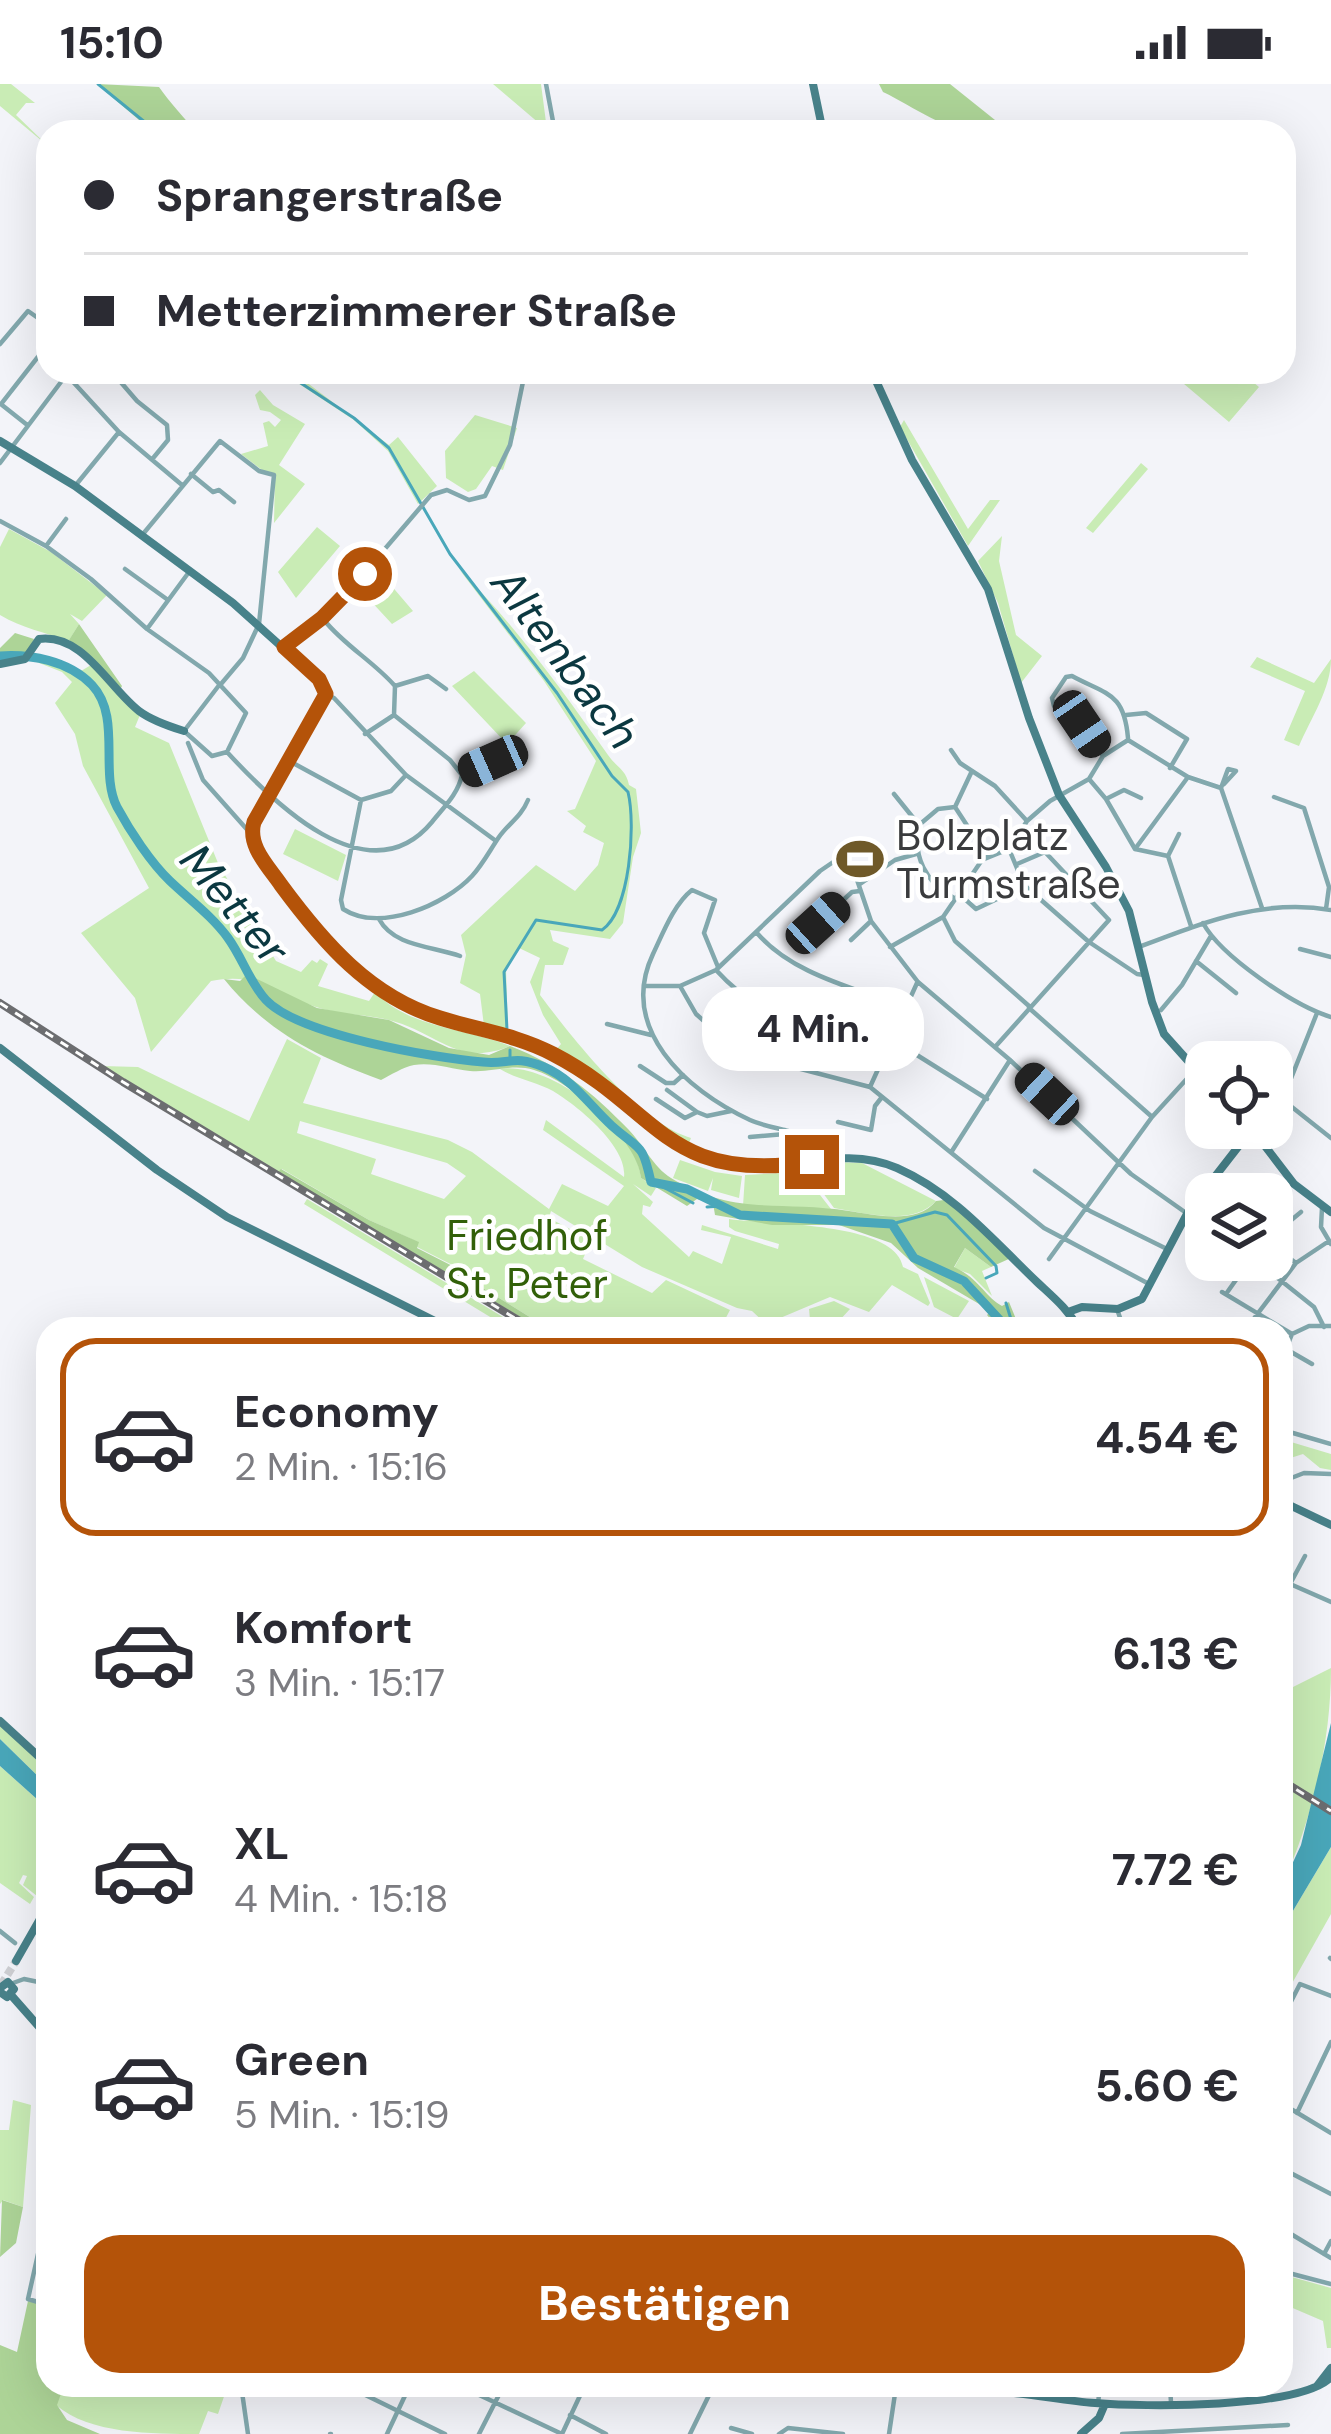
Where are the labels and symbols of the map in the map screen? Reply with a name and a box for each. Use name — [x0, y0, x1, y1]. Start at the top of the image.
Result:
route start — [338, 547, 392, 601]
water label: Altenbach — [477, 555, 653, 761]
car — [1047, 684, 1117, 764]
car — [453, 730, 533, 792]
place label: Bolzplatz Turmstraße — [896, 808, 1121, 911]
water label: Metter — [167, 832, 303, 978]
sports icon: Bolzplatz Turmstraße — [835, 834, 885, 884]
car — [779, 886, 857, 960]
callout: 4 Min. — [701, 988, 923, 1072]
car — [1008, 1056, 1086, 1132]
route end — [785, 1135, 839, 1189]
park label: Friedhof St. Peter — [446, 1208, 608, 1311]

